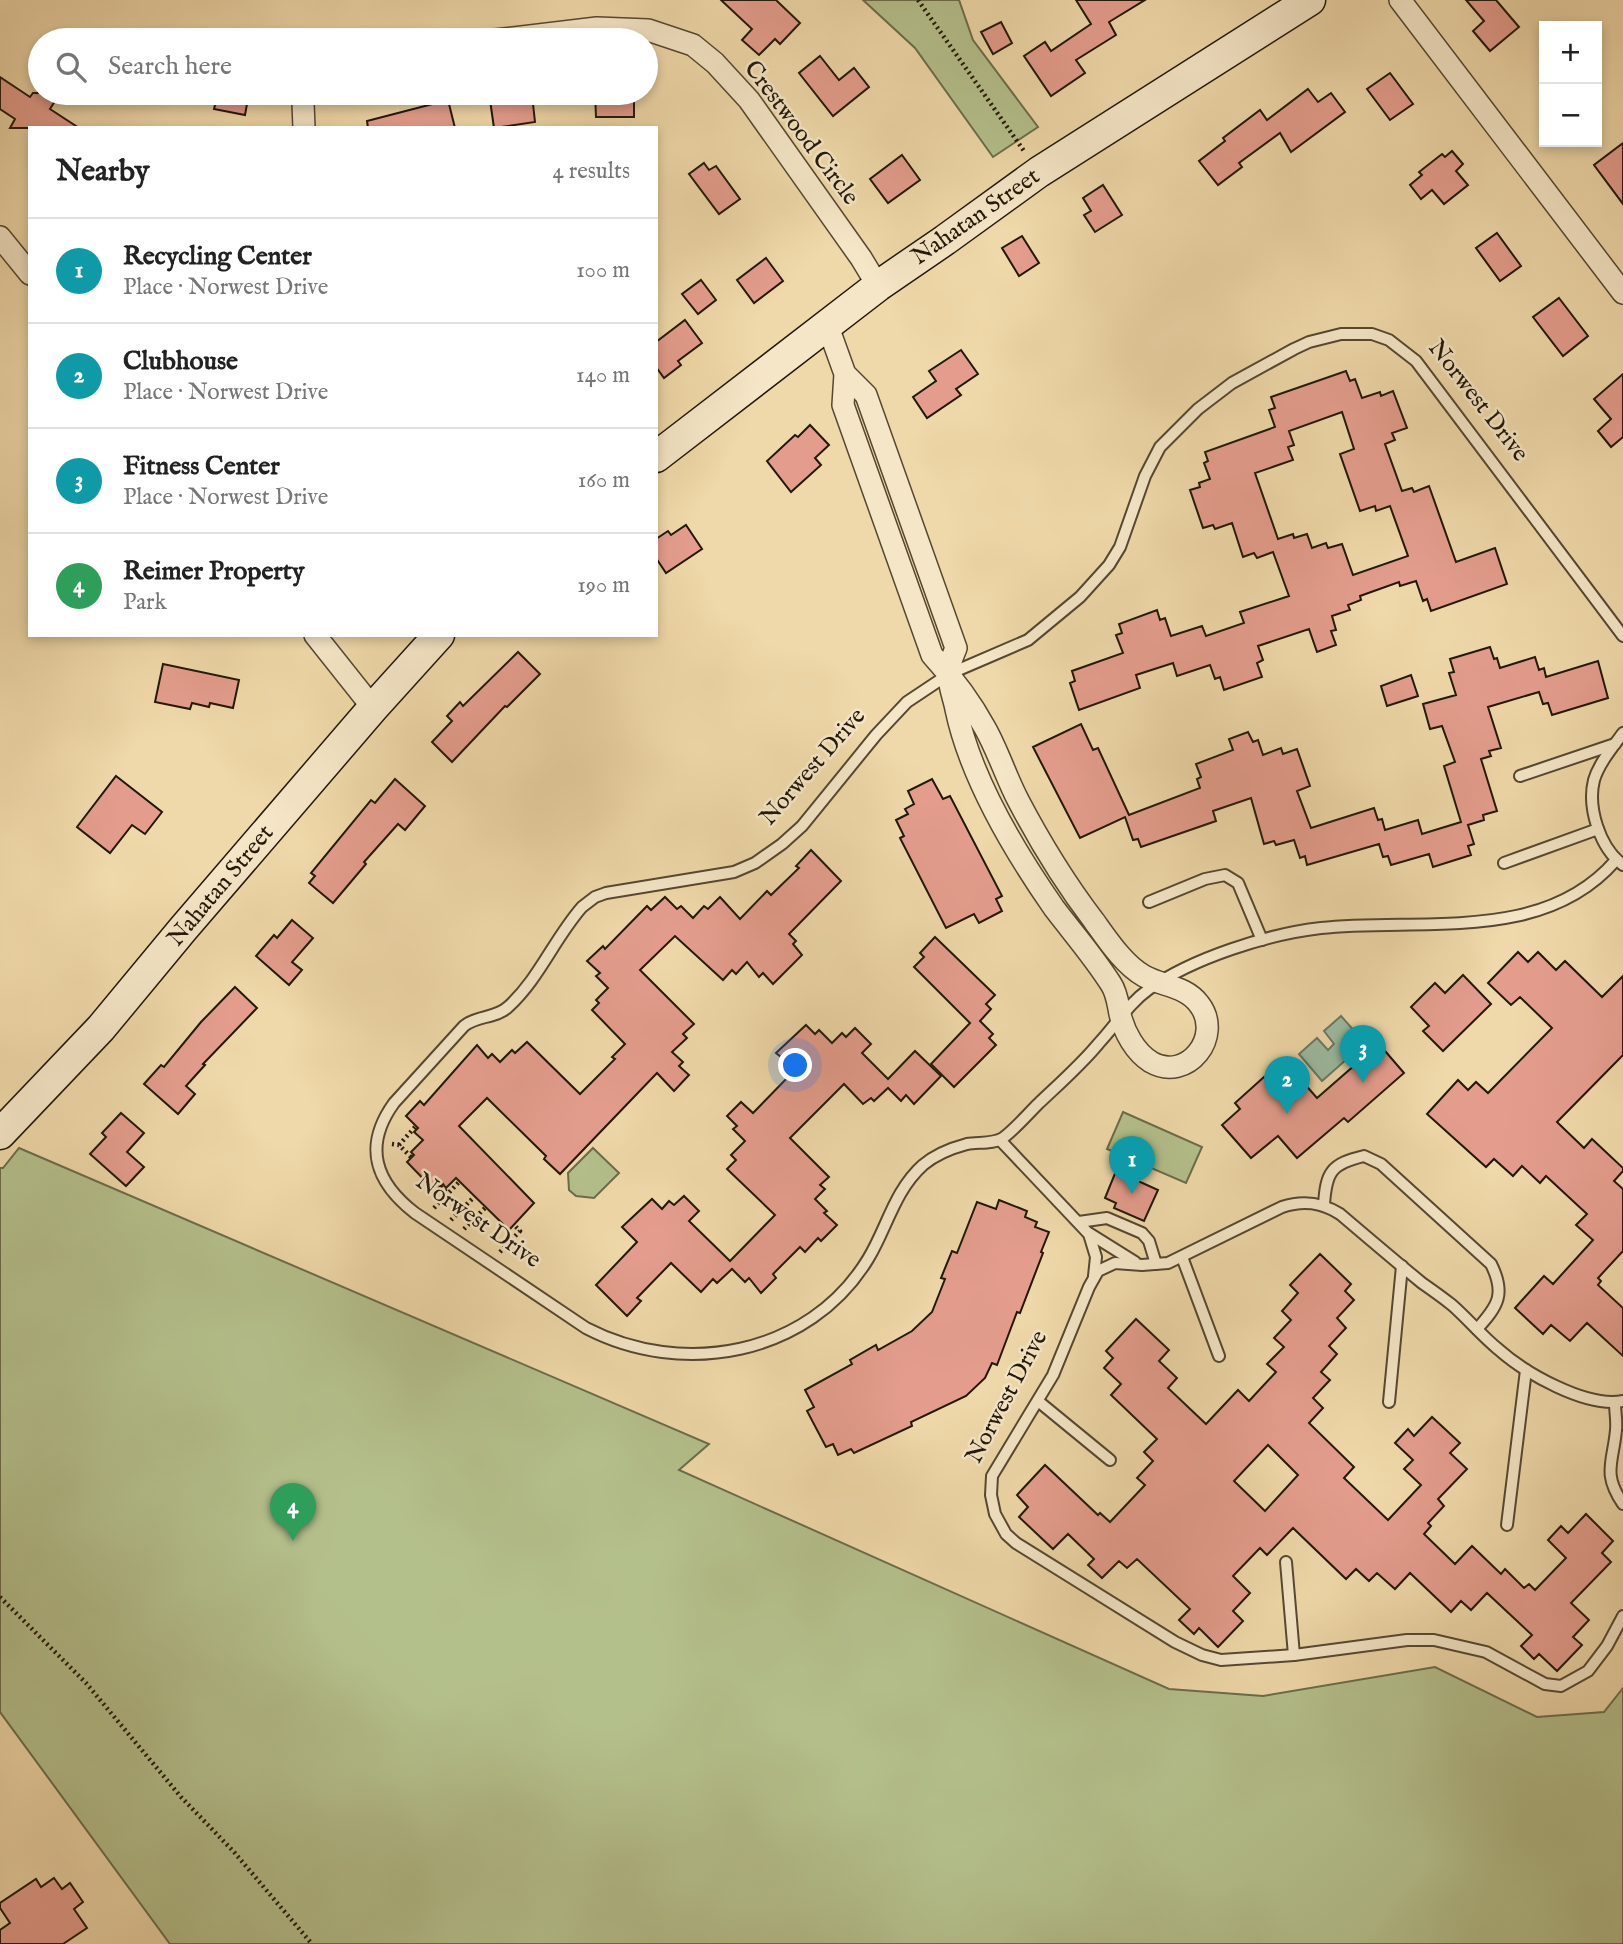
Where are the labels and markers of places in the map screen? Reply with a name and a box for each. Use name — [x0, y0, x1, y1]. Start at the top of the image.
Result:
pin: 3 — [1340, 1025, 1386, 1083]
pin: 2 — [1264, 1056, 1310, 1114]
pin: 1 — [1109, 1136, 1155, 1194]
pin: 4 — [270, 1483, 316, 1541]

